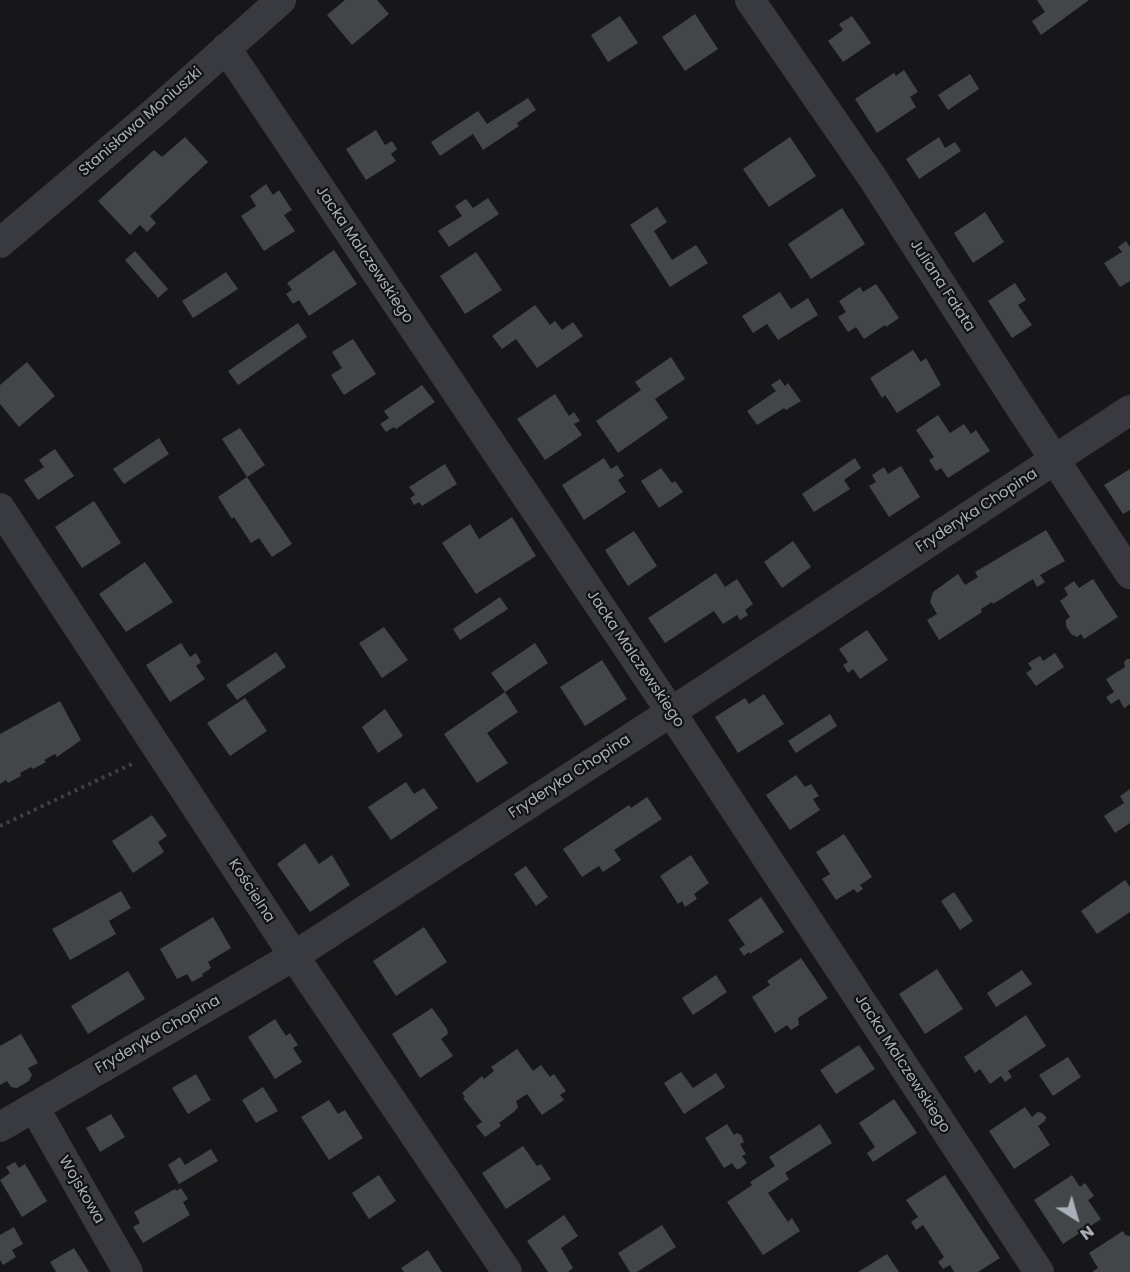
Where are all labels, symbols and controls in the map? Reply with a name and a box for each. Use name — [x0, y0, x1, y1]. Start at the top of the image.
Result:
street label: Stanisława Moniuszki — [76, 64, 206, 180]
street label: Jacka Malczewskiego — [311, 183, 417, 327]
street label: Juliana Fałata — [906, 237, 978, 335]
street label: Fryderyka Chopina — [913, 465, 1041, 557]
street label: Jacka Malczewskiego — [582, 587, 688, 731]
street label: Fryderyka Chopina — [506, 731, 634, 823]
street label: Kościelna — [224, 856, 278, 926]
street label: Jacka Malczewskiego — [850, 991, 954, 1137]
street label: Fryderyka Chopina — [92, 992, 224, 1078]
street label: Wojskowa — [54, 1153, 108, 1227]
north arrow — [1046, 1188, 1106, 1248]
text: N — [1075, 1220, 1099, 1246]

